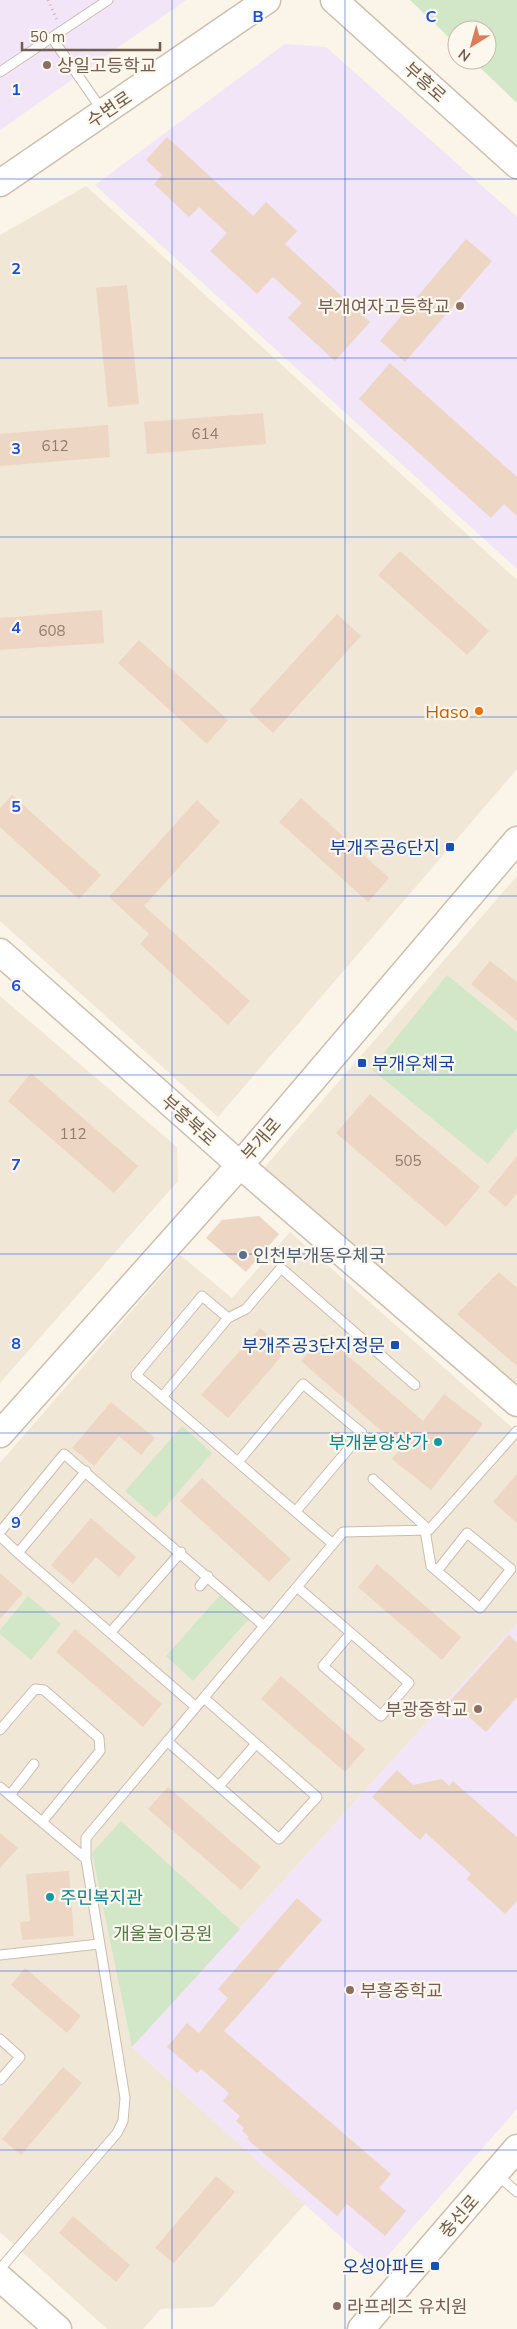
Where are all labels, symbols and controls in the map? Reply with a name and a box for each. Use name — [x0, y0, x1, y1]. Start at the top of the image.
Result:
text: B — [252, 6, 264, 26]
text: C — [426, 6, 437, 26]
scale bar — [22, 20, 160, 52]
north arrow — [447, 20, 497, 70]
text: 50 m — [30, 27, 65, 46]
text: N — [455, 45, 474, 66]
place label: 상일고등학교 — [57, 54, 156, 77]
street label: 부흥로 — [399, 57, 451, 107]
marker: 상일고등학교 — [41, 59, 53, 71]
text: 1 — [11, 79, 21, 99]
street label: 수변로 — [82, 86, 136, 132]
text: 2 — [11, 258, 21, 278]
place label: 부개여자고등학교 — [318, 295, 450, 318]
marker: 부개여자고등학교 — [454, 300, 466, 312]
house number: 614 — [191, 424, 219, 443]
house number: 612 — [41, 436, 69, 455]
text: 3 — [11, 438, 21, 458]
text: 4 — [11, 617, 21, 637]
house number: 608 — [38, 621, 66, 640]
place label: Haso — [425, 700, 469, 723]
marker: Haso — [473, 705, 485, 717]
text: 5 — [11, 796, 21, 816]
place label: 부개주공6단지 — [330, 836, 440, 859]
marker: 부개주공6단지 — [444, 841, 456, 853]
text: 6 — [11, 975, 21, 995]
place label: 부개우체국 — [372, 1052, 455, 1075]
marker: 부개우체국 — [356, 1057, 368, 1069]
street label: 부흥북로 — [157, 1089, 221, 1151]
street label: 부개로 — [236, 1113, 286, 1165]
house number: 112 — [59, 1124, 87, 1143]
house number: 505 — [394, 1151, 422, 1170]
text: 7 — [11, 1154, 21, 1174]
place label: 인천부개동우체국 — [253, 1244, 385, 1267]
marker: 인천부개동우체국 — [237, 1249, 249, 1261]
text: 8 — [11, 1333, 21, 1353]
place label: 부개주공3단지정문 — [242, 1334, 385, 1357]
marker: 부개주공3단지정문 — [389, 1339, 401, 1351]
place label: 부개분양상가 — [329, 1431, 428, 1454]
marker: 부개분양상가 — [432, 1436, 444, 1448]
text: 9 — [11, 1512, 21, 1532]
place label: 부광중학교 — [385, 1698, 468, 1721]
marker: 부광중학교 — [472, 1703, 484, 1715]
place label: 주민복지관 — [60, 1886, 143, 1909]
marker: 주민복지관 — [44, 1891, 56, 1903]
park label: 개울놀이공원 — [113, 1922, 213, 1945]
place label: 부흥중학교 — [360, 1979, 443, 2002]
marker: 부흥중학교 — [344, 1984, 356, 1996]
street label: 충선로 — [434, 2190, 484, 2242]
place label: 오성아파트 — [342, 2255, 425, 2278]
marker: 오성아파트 — [429, 2260, 441, 2272]
place label: 라프레즈 유치원 — [347, 2295, 468, 2318]
marker: 라프레즈 유치원 — [331, 2300, 343, 2312]

